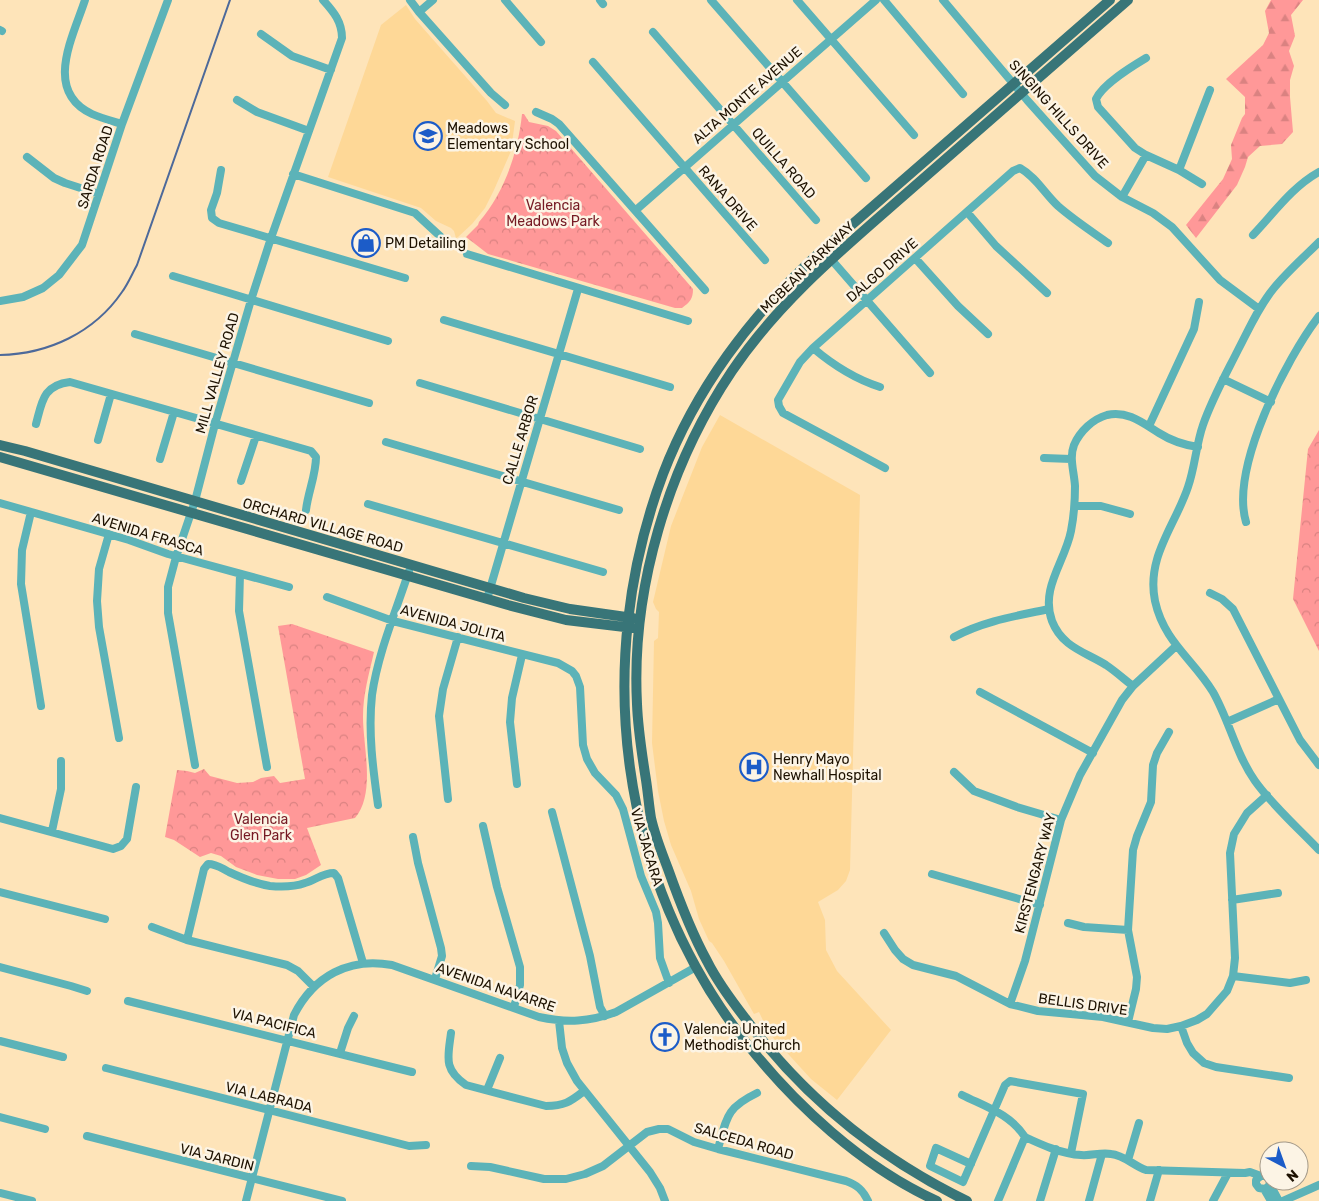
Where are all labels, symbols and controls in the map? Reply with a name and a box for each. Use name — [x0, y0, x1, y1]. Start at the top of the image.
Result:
street label: ALTA MONTE AVENUE — [689, 43, 806, 148]
street label: SINGING HILLS DRIVE — [1005, 57, 1112, 172]
place label: Meadows Elementary School — [447, 120, 569, 153]
school or university icon: Meadows Elementary School — [413, 121, 443, 151]
street label: SARDA ROAD — [74, 123, 117, 211]
street label: QUILLA ROAD — [748, 124, 819, 202]
street label: RANA DRIVE — [695, 162, 761, 234]
park label: Valencia Meadows Park — [506, 197, 601, 230]
street label: MCBEAN PARKWAY — [757, 218, 858, 317]
shop icon: PM Detailing — [351, 228, 381, 258]
place label: PM Detailing — [385, 235, 466, 252]
street label: DALGO DRIVE — [843, 235, 922, 306]
street label: MILL VALLEY ROAD — [192, 311, 243, 436]
street label: CALLE ARBOR — [499, 393, 542, 487]
street label: ORCHARD VILLAGE ROAD — [241, 494, 405, 557]
street label: AVENIDA FRASCA — [90, 509, 206, 560]
street label: AVENIDA JOLITA — [398, 601, 508, 646]
place label: Henry Mayo Newhall Hospital — [773, 751, 882, 784]
hospital icon: Henry Mayo Newhall Hospital — [739, 752, 769, 782]
street label: VIA JACARA — [627, 806, 667, 889]
park label: Valencia Glen Park — [230, 811, 293, 844]
street label: KIRSTENGARY WAY — [1011, 811, 1060, 935]
street label: AVENIDA NAVARRE — [434, 959, 558, 1016]
street label: BELLIS DRIVE — [1037, 990, 1129, 1019]
street label: VIA PACIFICA — [230, 1005, 319, 1042]
place label: Valencia United Methodist Church — [684, 1021, 800, 1054]
church icon: Valencia United Methodist Church — [650, 1022, 680, 1052]
street label: VIA LABRADA — [223, 1078, 315, 1117]
street label: SALCEDA ROAD — [692, 1119, 796, 1164]
street label: VIA JARDIN — [178, 1140, 256, 1175]
north arrow — [1259, 1141, 1309, 1191]
text: N — [1283, 1166, 1302, 1185]

